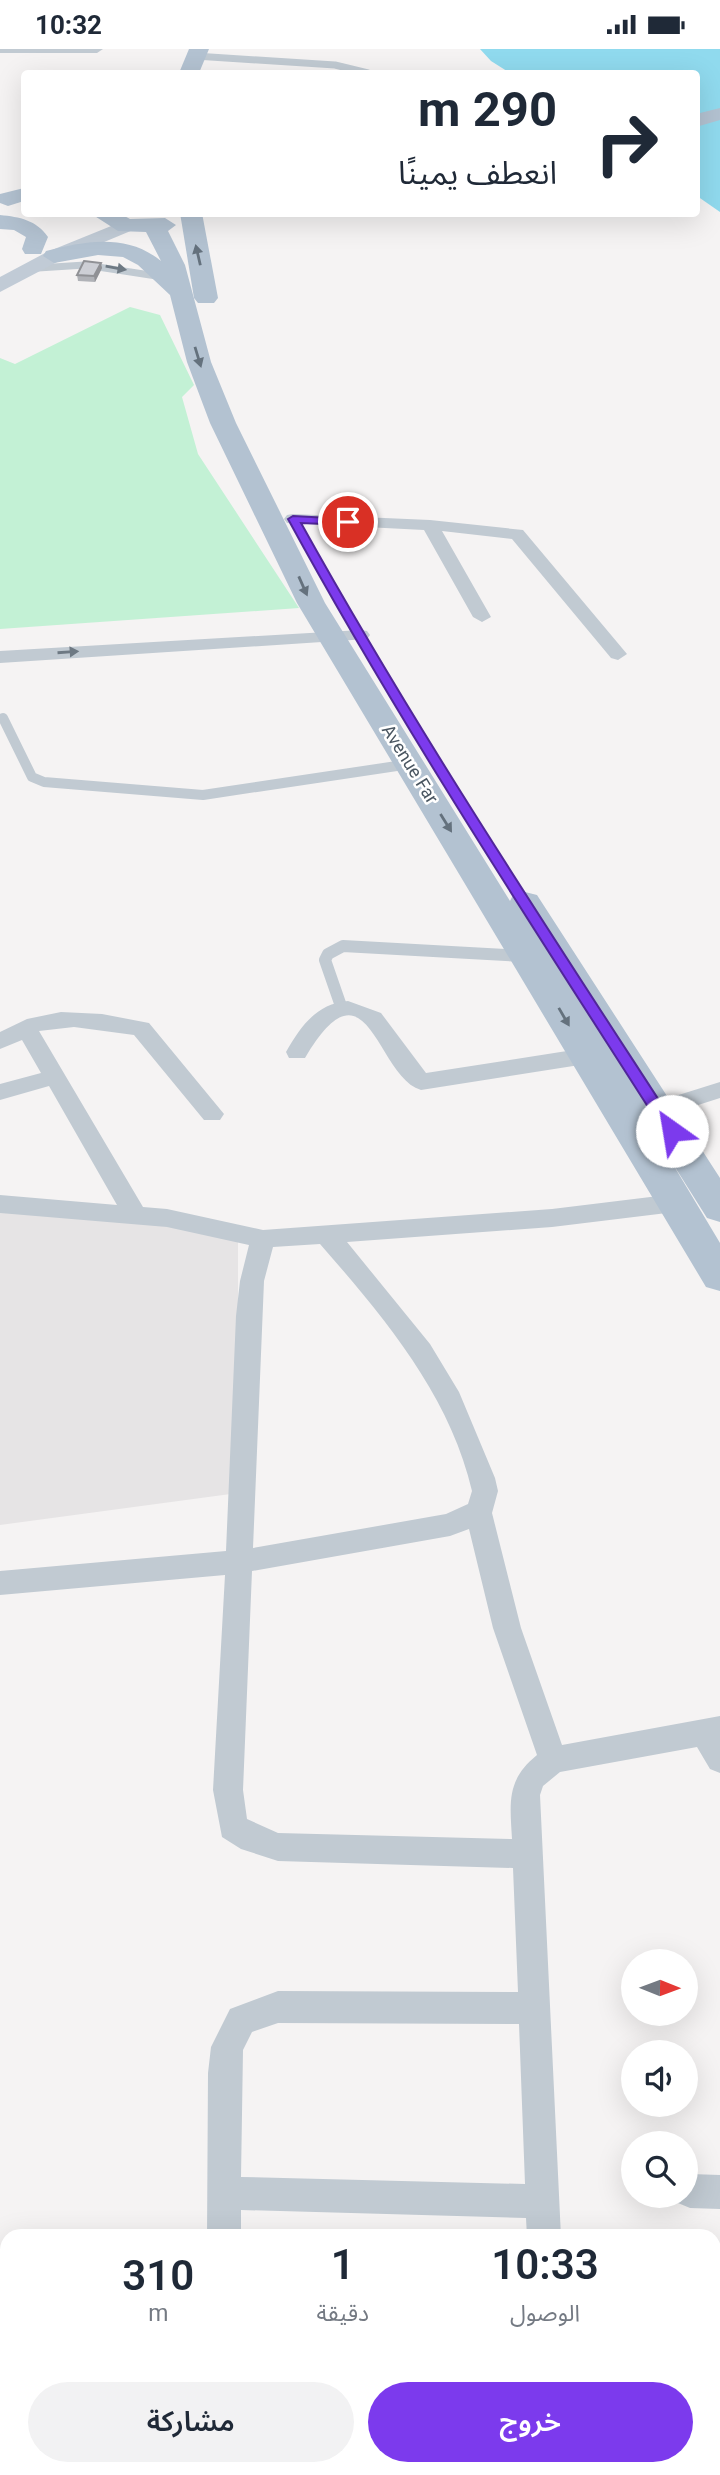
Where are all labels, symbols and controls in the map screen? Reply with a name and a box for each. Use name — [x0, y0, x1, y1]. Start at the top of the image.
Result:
text: 10:32 — [35, 10, 102, 40]
text: 290 m — [418, 81, 557, 138]
icon: right — [581, 98, 672, 189]
text: انعطف يمينًا — [398, 154, 557, 192]
one-way arrow — [192, 244, 203, 266]
one-way arrow — [105, 263, 127, 274]
one-way arrow — [193, 347, 204, 368]
pin — [318, 492, 378, 552]
icon: arrive — [329, 503, 367, 541]
one-way arrow — [297, 576, 309, 596]
one-way arrow — [57, 647, 79, 658]
street label: Avenue Far — [378, 720, 443, 807]
one-way arrow — [439, 813, 452, 832]
one-way arrow — [557, 1008, 570, 1027]
position arrow — [635, 1094, 709, 1168]
north arrow — [621, 1949, 698, 2027]
map controls — [621, 1949, 698, 2208]
button: sound — [621, 2040, 698, 2117]
button: search — [621, 2131, 698, 2208]
text: 1 — [331, 2240, 355, 2289]
text: 10:33 — [491, 2240, 599, 2289]
text: 310 — [122, 2251, 194, 2300]
text: m — [148, 2300, 168, 2327]
text: دقيقة — [317, 2300, 369, 2327]
text: الوصول — [510, 2300, 580, 2327]
button: مشاركة — [28, 2382, 354, 2462]
button: خروج — [368, 2382, 693, 2462]

